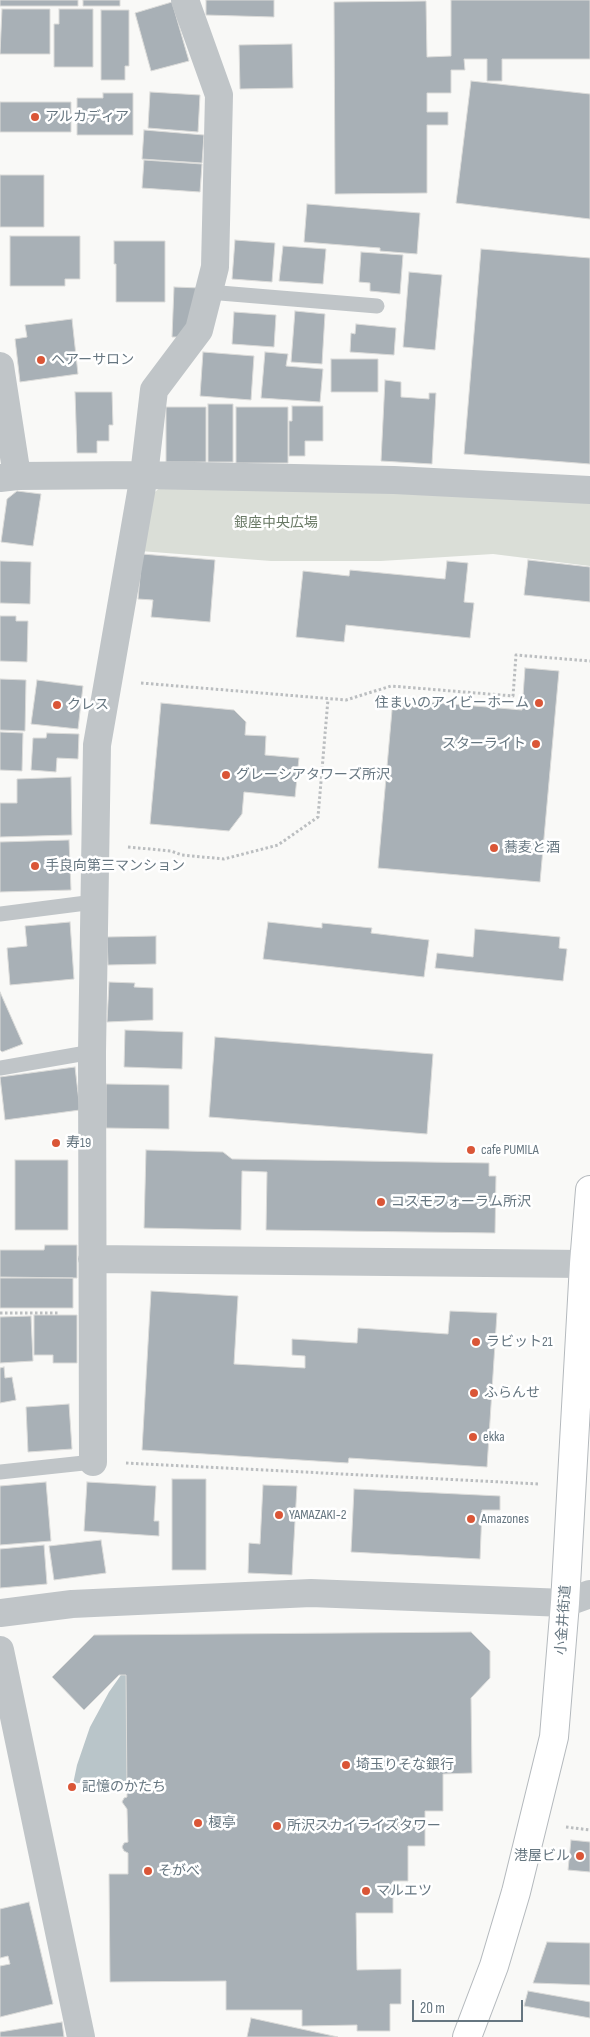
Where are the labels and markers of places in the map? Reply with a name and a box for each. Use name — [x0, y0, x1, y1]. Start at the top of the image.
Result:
place label: アルカディア — [45, 109, 129, 125]
marker: アルカディア — [29, 111, 41, 123]
place label: ヘアーサロン — [51, 352, 134, 368]
marker: ヘアーサロン — [35, 354, 47, 366]
place label: 住まいのアイビーホーム — [375, 695, 529, 711]
place label: クレス — [67, 697, 109, 713]
marker: 住まいのアイビーホーム — [533, 697, 545, 709]
marker: クレス — [51, 699, 63, 711]
place label: スターライト — [442, 736, 526, 752]
marker: スターライト — [530, 738, 542, 750]
place label: グレーシアタワーズ所沢 — [236, 767, 390, 783]
marker: グレーシアタワーズ所沢 — [220, 769, 232, 781]
place label: 蕎麦と酒 — [504, 840, 560, 856]
marker: 蕎麦と酒 — [488, 842, 500, 854]
place label: 手良向第三マンション — [45, 858, 185, 874]
marker: 手良向第三マンション — [29, 860, 41, 872]
place label: 寿19 — [66, 1135, 91, 1151]
marker: 寿19 — [50, 1137, 62, 1149]
place label: cafe PUMILA — [481, 1142, 539, 1158]
marker: cafe PUMILA — [465, 1144, 477, 1156]
place label: コスモフォーラム所沢 — [391, 1194, 531, 1210]
marker: コスモフォーラム所沢 — [375, 1196, 387, 1208]
place label: ラビット21 — [486, 1334, 553, 1350]
marker: ラビット21 — [470, 1336, 482, 1348]
place label: ふらんせ — [484, 1385, 540, 1401]
marker: ふらんせ — [468, 1387, 480, 1399]
place label: ekka — [483, 1429, 505, 1445]
marker: ekka — [467, 1431, 479, 1443]
place label: YAMAZAKI-2 — [289, 1507, 347, 1523]
marker: YAMAZAKI-2 — [273, 1509, 285, 1521]
place label: Amazones — [481, 1511, 529, 1527]
marker: Amazones — [465, 1513, 477, 1525]
place label: 埼玉りそな銀行 — [356, 1757, 454, 1773]
marker: 埼玉りそな銀行 — [340, 1759, 352, 1771]
place label: 記憶のかたち — [82, 1779, 166, 1795]
marker: 記憶のかたち — [66, 1781, 78, 1793]
place label: 榎亭 — [208, 1815, 236, 1831]
marker: 榎亭 — [192, 1817, 204, 1829]
place label: 所沢スカイライズタワー — [287, 1818, 441, 1834]
marker: 所沢スカイライズタワー — [271, 1820, 283, 1832]
place label: 港屋ビル — [514, 1848, 570, 1864]
marker: 港屋ビル — [574, 1850, 586, 1862]
place label: そがべ — [158, 1863, 200, 1879]
marker: そがべ — [142, 1865, 154, 1877]
place label: マルエツ — [376, 1883, 432, 1899]
marker: マルエツ — [360, 1885, 372, 1897]

